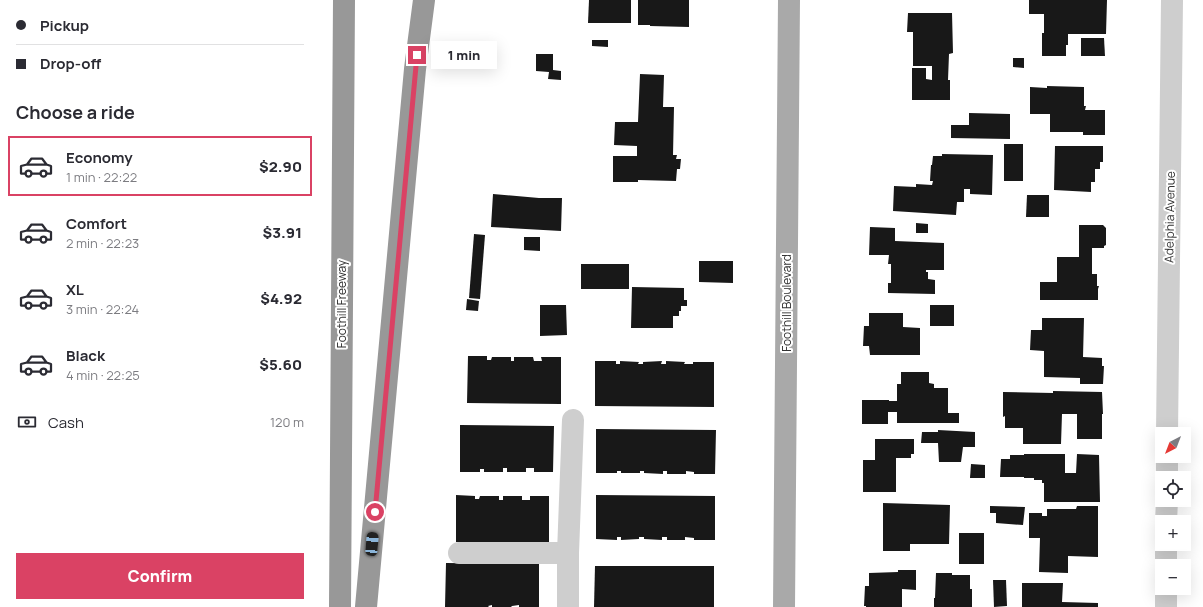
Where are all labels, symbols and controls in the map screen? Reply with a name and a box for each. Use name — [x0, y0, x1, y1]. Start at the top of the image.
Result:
text: Pickup — [40, 15, 89, 36]
callout: 1 min — [431, 41, 497, 69]
route end — [408, 46, 426, 64]
text: 1 min — [448, 46, 480, 64]
text: Drop-off — [40, 53, 101, 74]
text: Choose a ride — [16, 100, 135, 124]
text: Economy — [66, 147, 133, 168]
icon: car — [18, 148, 54, 184]
text: $2.90 — [259, 156, 302, 177]
text: 1 min · 22:22 — [66, 168, 137, 186]
street label: Adelphia Avenue — [1160, 171, 1179, 263]
text: Comfort — [66, 213, 127, 234]
icon: car — [18, 214, 54, 250]
text: $3.91 — [263, 222, 302, 243]
text: 2 min · 22:23 — [66, 234, 139, 252]
street label: Foothill Boulevard — [778, 254, 795, 352]
street label: Foothill Freeway — [333, 259, 350, 348]
text: XL — [66, 279, 84, 300]
icon: car — [18, 280, 54, 316]
text: $4.92 — [260, 288, 302, 309]
text: 3 min · 22:24 — [66, 300, 139, 318]
text: Black — [66, 345, 105, 366]
icon: car — [18, 346, 54, 382]
text: $5.60 — [259, 354, 302, 375]
text: 4 min · 22:25 — [66, 366, 140, 384]
icon: cash — [16, 411, 38, 433]
text: Cash — [48, 412, 84, 433]
text: 120 m — [270, 413, 304, 431]
north arrow — [1155, 427, 1191, 463]
map controls — [1155, 427, 1191, 595]
button: locate — [1155, 471, 1191, 507]
route start — [366, 503, 384, 521]
button: + — [1155, 515, 1191, 551]
car — [365, 532, 379, 556]
button: Confirm — [16, 553, 304, 599]
button: − — [1155, 559, 1191, 595]

